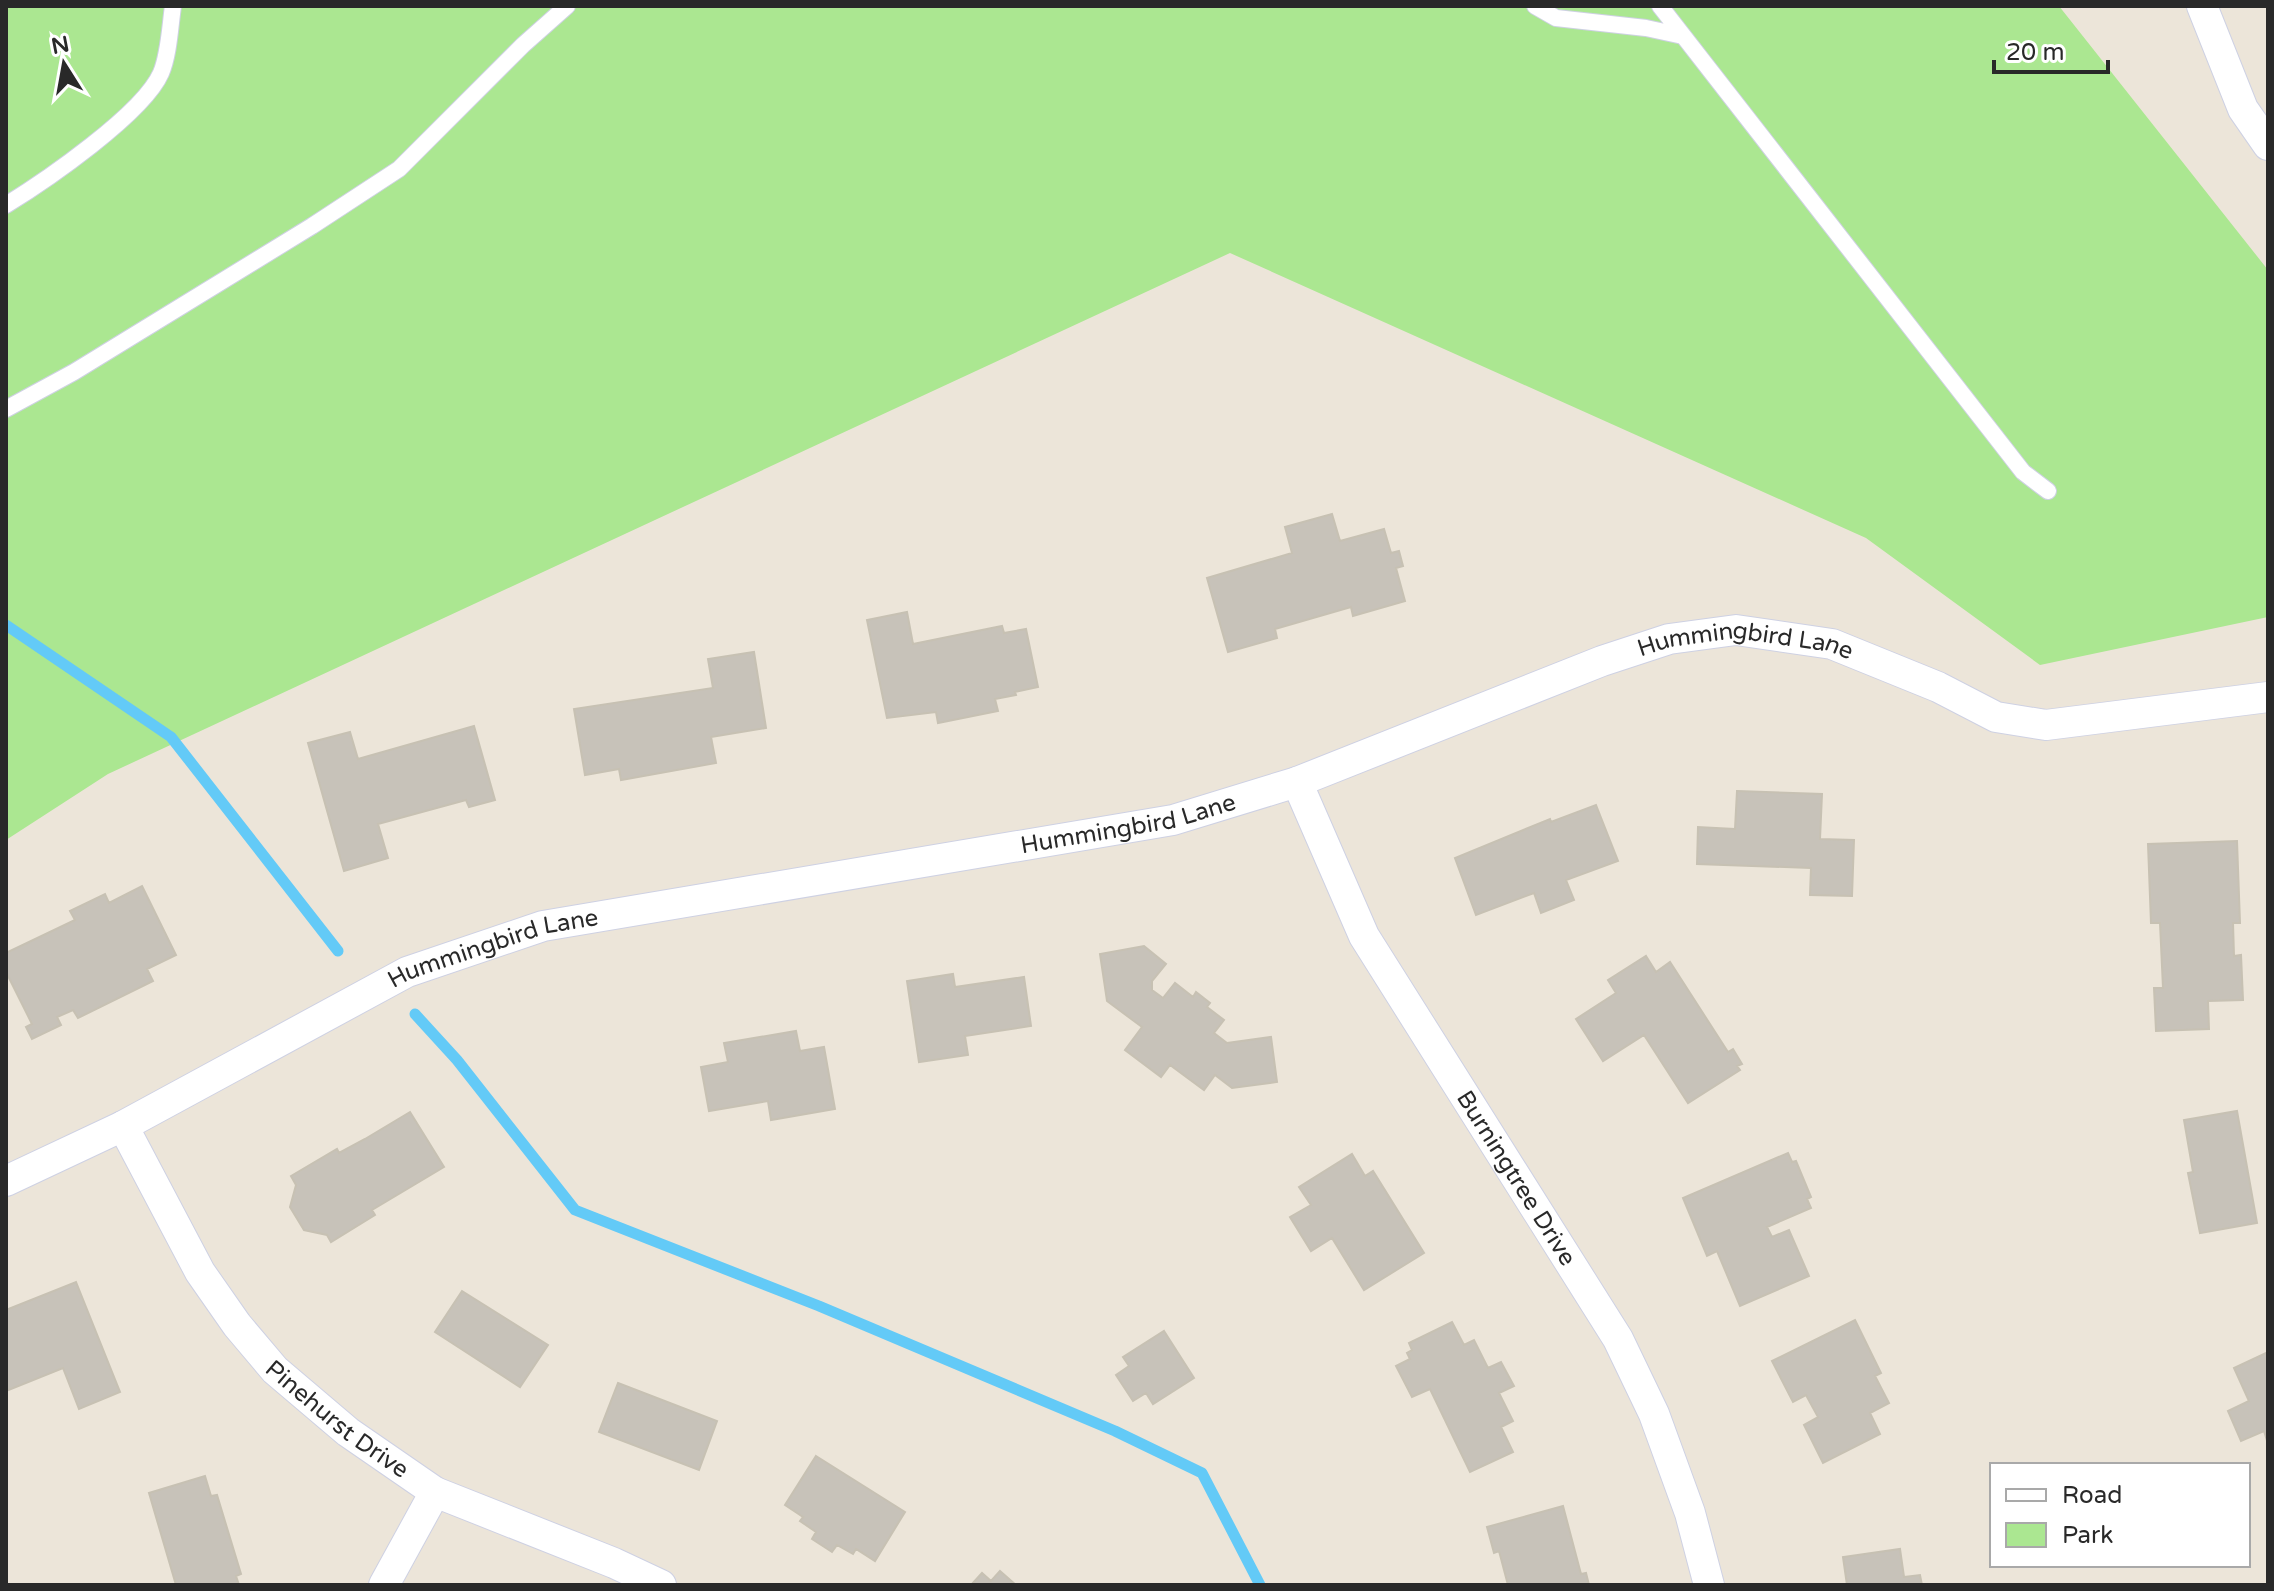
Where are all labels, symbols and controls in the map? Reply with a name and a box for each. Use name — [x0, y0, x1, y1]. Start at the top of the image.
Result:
north arrow — [24, 24, 104, 104]
scale bar — [1994, 24, 2108, 74]
text: N — [49, 31, 72, 60]
text: 20 m — [2006, 38, 2064, 67]
street label: Hummingbird Lane — [1633, 615, 1858, 666]
street label: Hummingbird Lane — [1018, 787, 1239, 860]
street label: Hummingbird Lane — [383, 902, 600, 994]
street label: Burningtree Drive — [1451, 1085, 1582, 1271]
street label: Pinehurst Drive — [260, 1354, 415, 1484]
legend — [1990, 1463, 2250, 1567]
text: Road — [2062, 1481, 2122, 1510]
text: Park — [2062, 1521, 2113, 1550]

